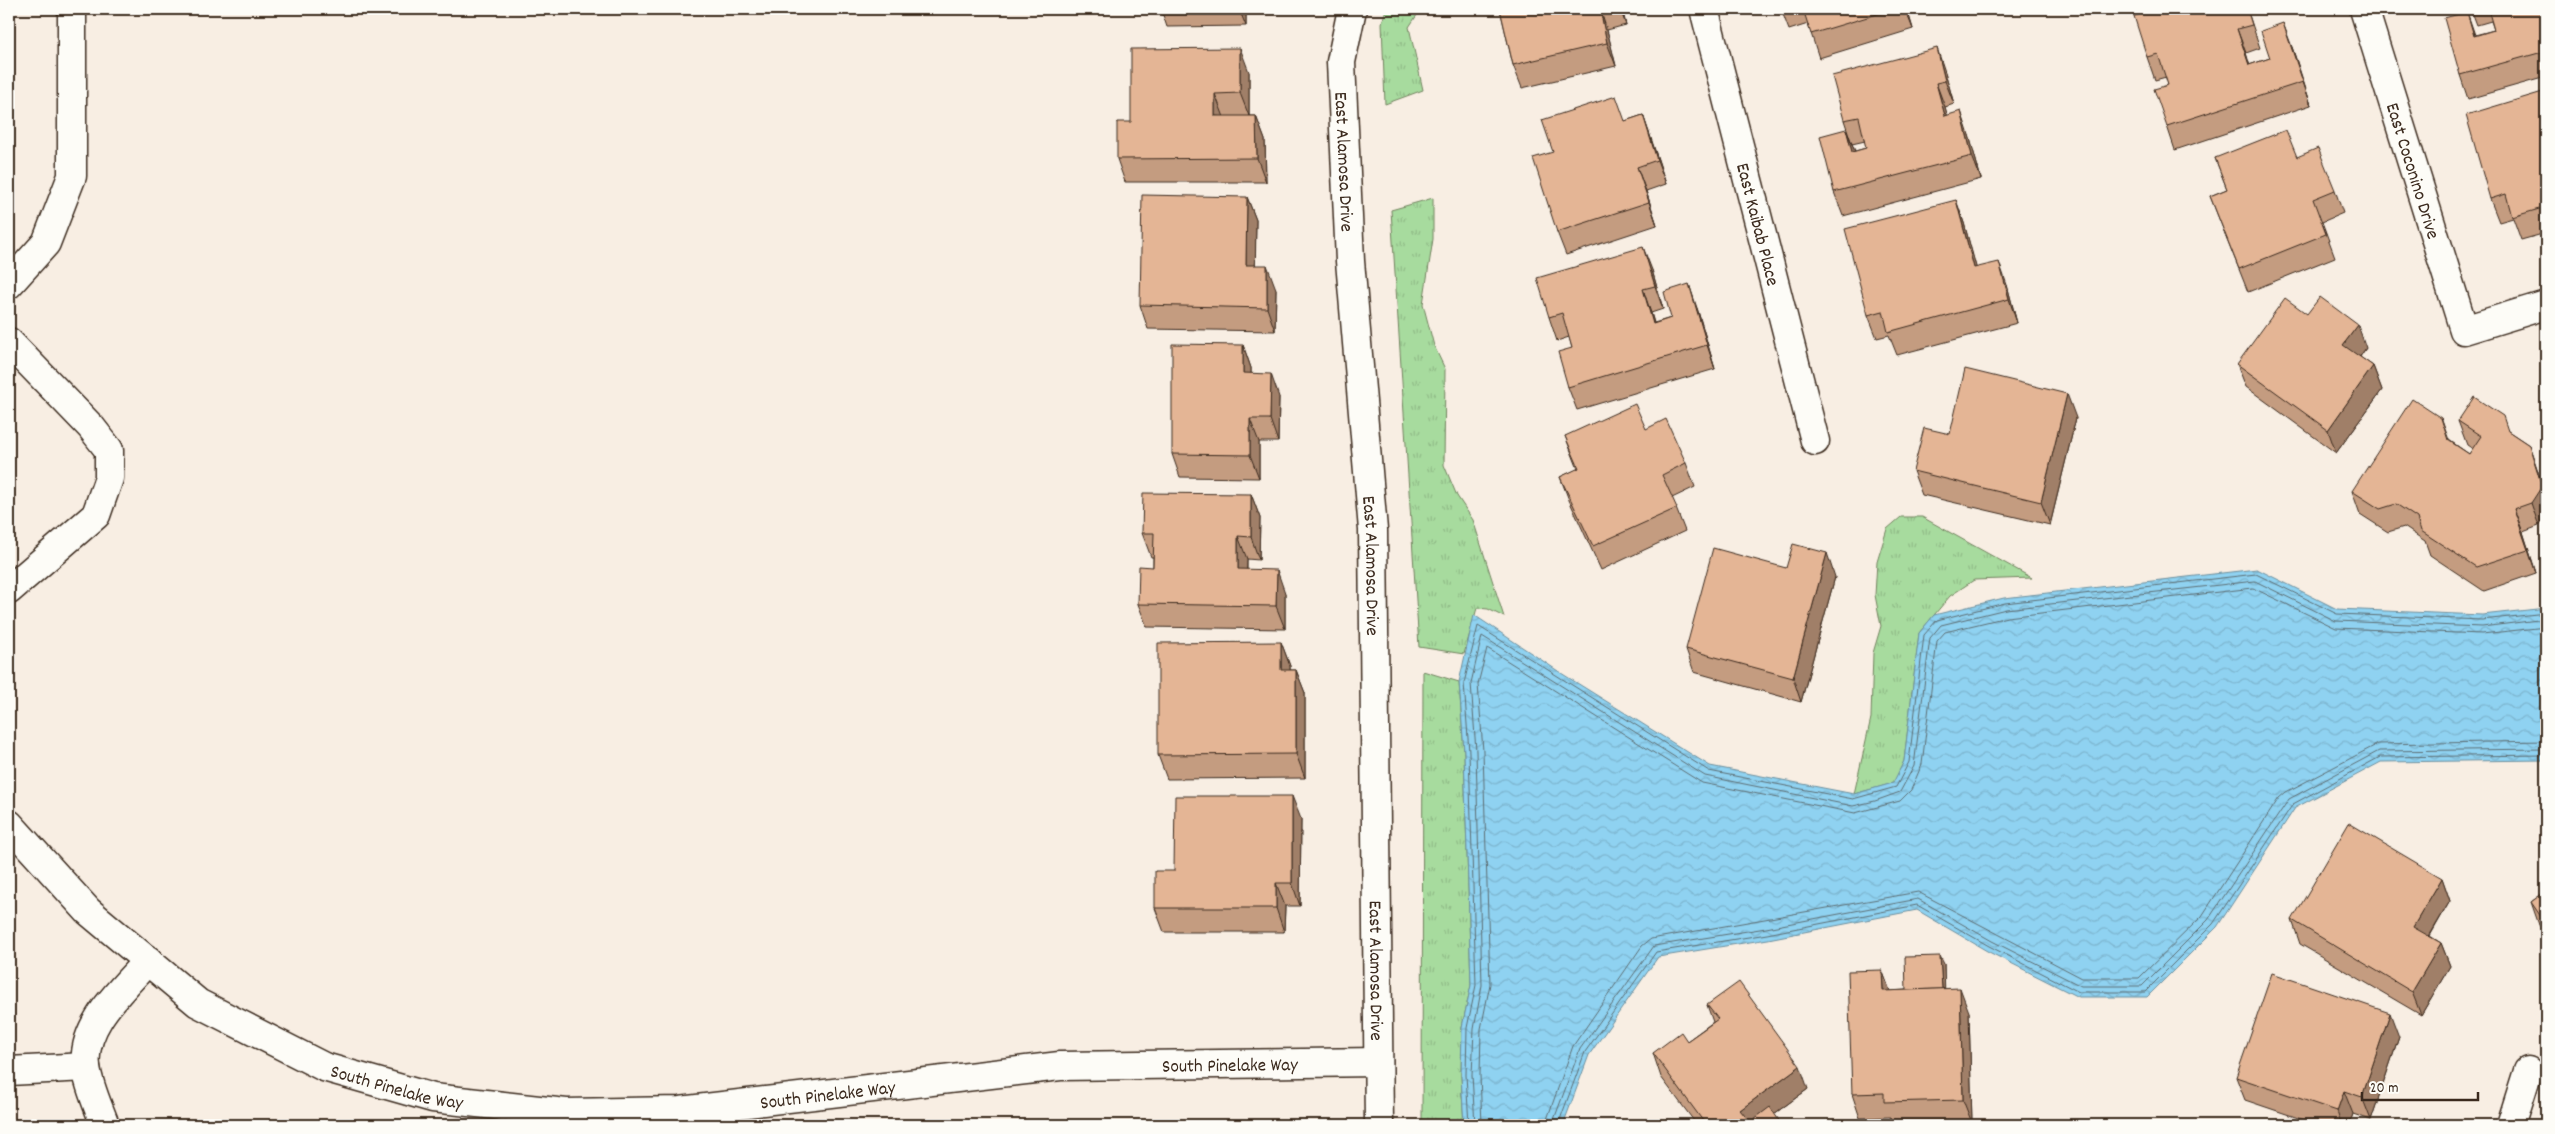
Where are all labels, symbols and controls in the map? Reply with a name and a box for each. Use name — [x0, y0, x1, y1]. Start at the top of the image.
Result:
street label: East Alamosa Drive — [1325, 91, 1359, 233]
street label: East Coconino Drive — [2377, 100, 2445, 243]
street label: East Kaibab Place — [1727, 161, 1785, 289]
street label: East Alamosa Drive — [1353, 495, 1384, 636]
street label: East Alamosa Drive — [1360, 900, 1388, 1041]
street label: South Pinelake Way — [1162, 1053, 1298, 1082]
street label: South Pinelake Way — [327, 1060, 465, 1118]
scale bar — [2362, 1069, 2479, 1101]
street label: South Pinelake Way — [759, 1076, 897, 1118]
text: 20 m — [2370, 1078, 2398, 1100]

